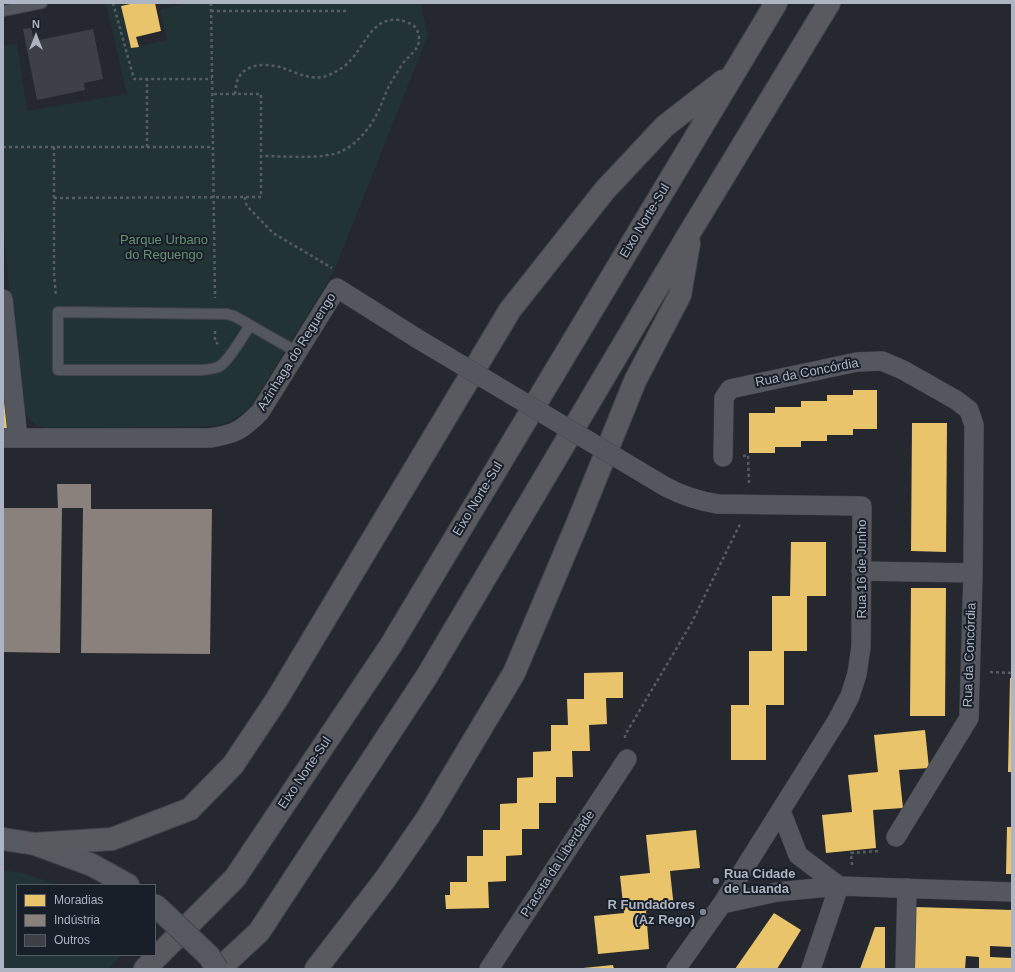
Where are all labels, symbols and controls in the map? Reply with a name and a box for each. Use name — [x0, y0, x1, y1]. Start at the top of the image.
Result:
north arrow — [16, 16, 56, 56]
text: N — [32, 18, 40, 30]
street label: Eixo Norte-Sul — [617, 181, 673, 261]
park label: Parque Urbano do Reguengo — [120, 232, 208, 263]
street label: Azinhaga do Reguengo — [254, 290, 340, 414]
street label: Rua da Concórdia — [754, 355, 860, 391]
street label: Eixo Norte-Sul — [450, 459, 506, 539]
street label: Rua 16 de Junho — [854, 519, 870, 619]
street label: Rua da Concórdia — [960, 602, 980, 708]
street label: Eixo Norte-Sul — [275, 734, 335, 812]
street label: Praceta da Liberdade — [518, 808, 598, 920]
place label: Rua Cidade de Luanda — [724, 866, 796, 897]
marker: Rua Cidade de Luanda — [711, 876, 721, 886]
legend — [16, 884, 156, 956]
text: Moradias — [54, 893, 103, 907]
place label: R Fundadores (Az Rego) — [608, 897, 695, 928]
marker: R Fundadores (Az Rego) — [698, 907, 708, 917]
text: Indústria — [54, 913, 100, 927]
text: Outros — [54, 933, 90, 947]

